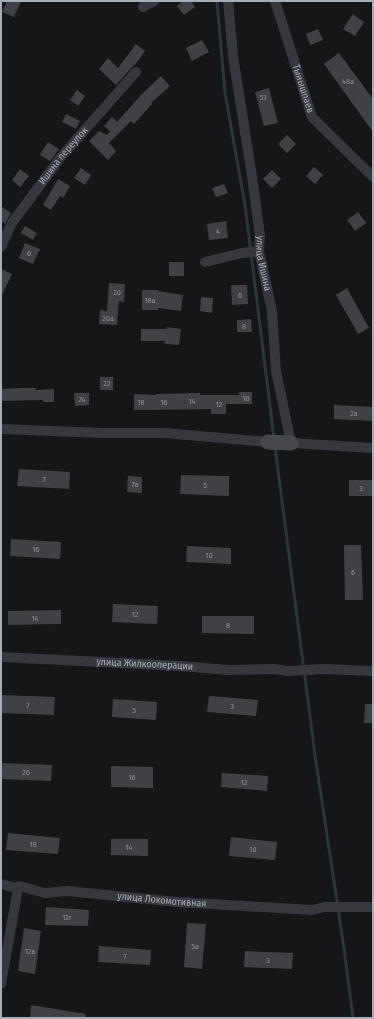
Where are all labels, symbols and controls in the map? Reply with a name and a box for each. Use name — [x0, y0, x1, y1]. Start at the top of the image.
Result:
street label: Тынышпаев — [290, 63, 316, 114]
house number: 48а — [342, 77, 354, 86]
house number: 53 — [259, 93, 267, 102]
street label: Ишина переулок — [36, 124, 91, 187]
house number: 4 — [216, 227, 220, 236]
street label: улица Ишина — [253, 235, 274, 292]
house number: 6 — [27, 249, 31, 258]
house number: 20 — [113, 288, 121, 297]
house number: 6 — [238, 291, 242, 300]
house number: 18а — [144, 296, 156, 305]
house number: 20а — [102, 314, 114, 323]
house number: 8 — [242, 322, 246, 331]
house number: 22 — [103, 379, 111, 388]
house number: 10 — [242, 394, 250, 403]
house number: 24 — [78, 395, 86, 404]
house number: 14 — [189, 397, 196, 406]
house number: 18 — [137, 398, 145, 407]
house number: 16 — [160, 398, 168, 407]
house number: 12 — [216, 400, 223, 409]
house number: 2а — [350, 409, 358, 418]
house number: 7 — [42, 475, 46, 484]
house number: 7а — [132, 480, 139, 489]
house number: 5 — [203, 481, 207, 490]
house number: 3 — [359, 484, 363, 493]
house number: 16 — [32, 545, 40, 554]
house number: 10 — [205, 551, 213, 560]
house number: 6 — [351, 568, 355, 577]
house number: 12 — [132, 610, 139, 619]
house number: 14 — [32, 614, 39, 623]
house number: 8 — [226, 621, 230, 630]
street label: улица Жилкооперации — [96, 656, 194, 673]
house number: 7 — [26, 701, 30, 710]
house number: 3 — [230, 702, 234, 711]
house number: 5 — [132, 706, 136, 715]
house number: 20 — [22, 768, 30, 777]
house number: 16 — [128, 773, 136, 782]
house number: 12 — [241, 778, 248, 787]
house number: 18 — [29, 840, 37, 849]
house number: 14 — [126, 843, 133, 852]
house number: 10 — [249, 845, 257, 854]
street label: улица Локомотивная — [117, 890, 207, 910]
house number: 12г — [62, 913, 73, 922]
house number: 5а — [191, 942, 199, 951]
house number: 12в — [25, 947, 35, 956]
house number: 7 — [123, 952, 127, 961]
house number: 3 — [266, 956, 270, 965]

